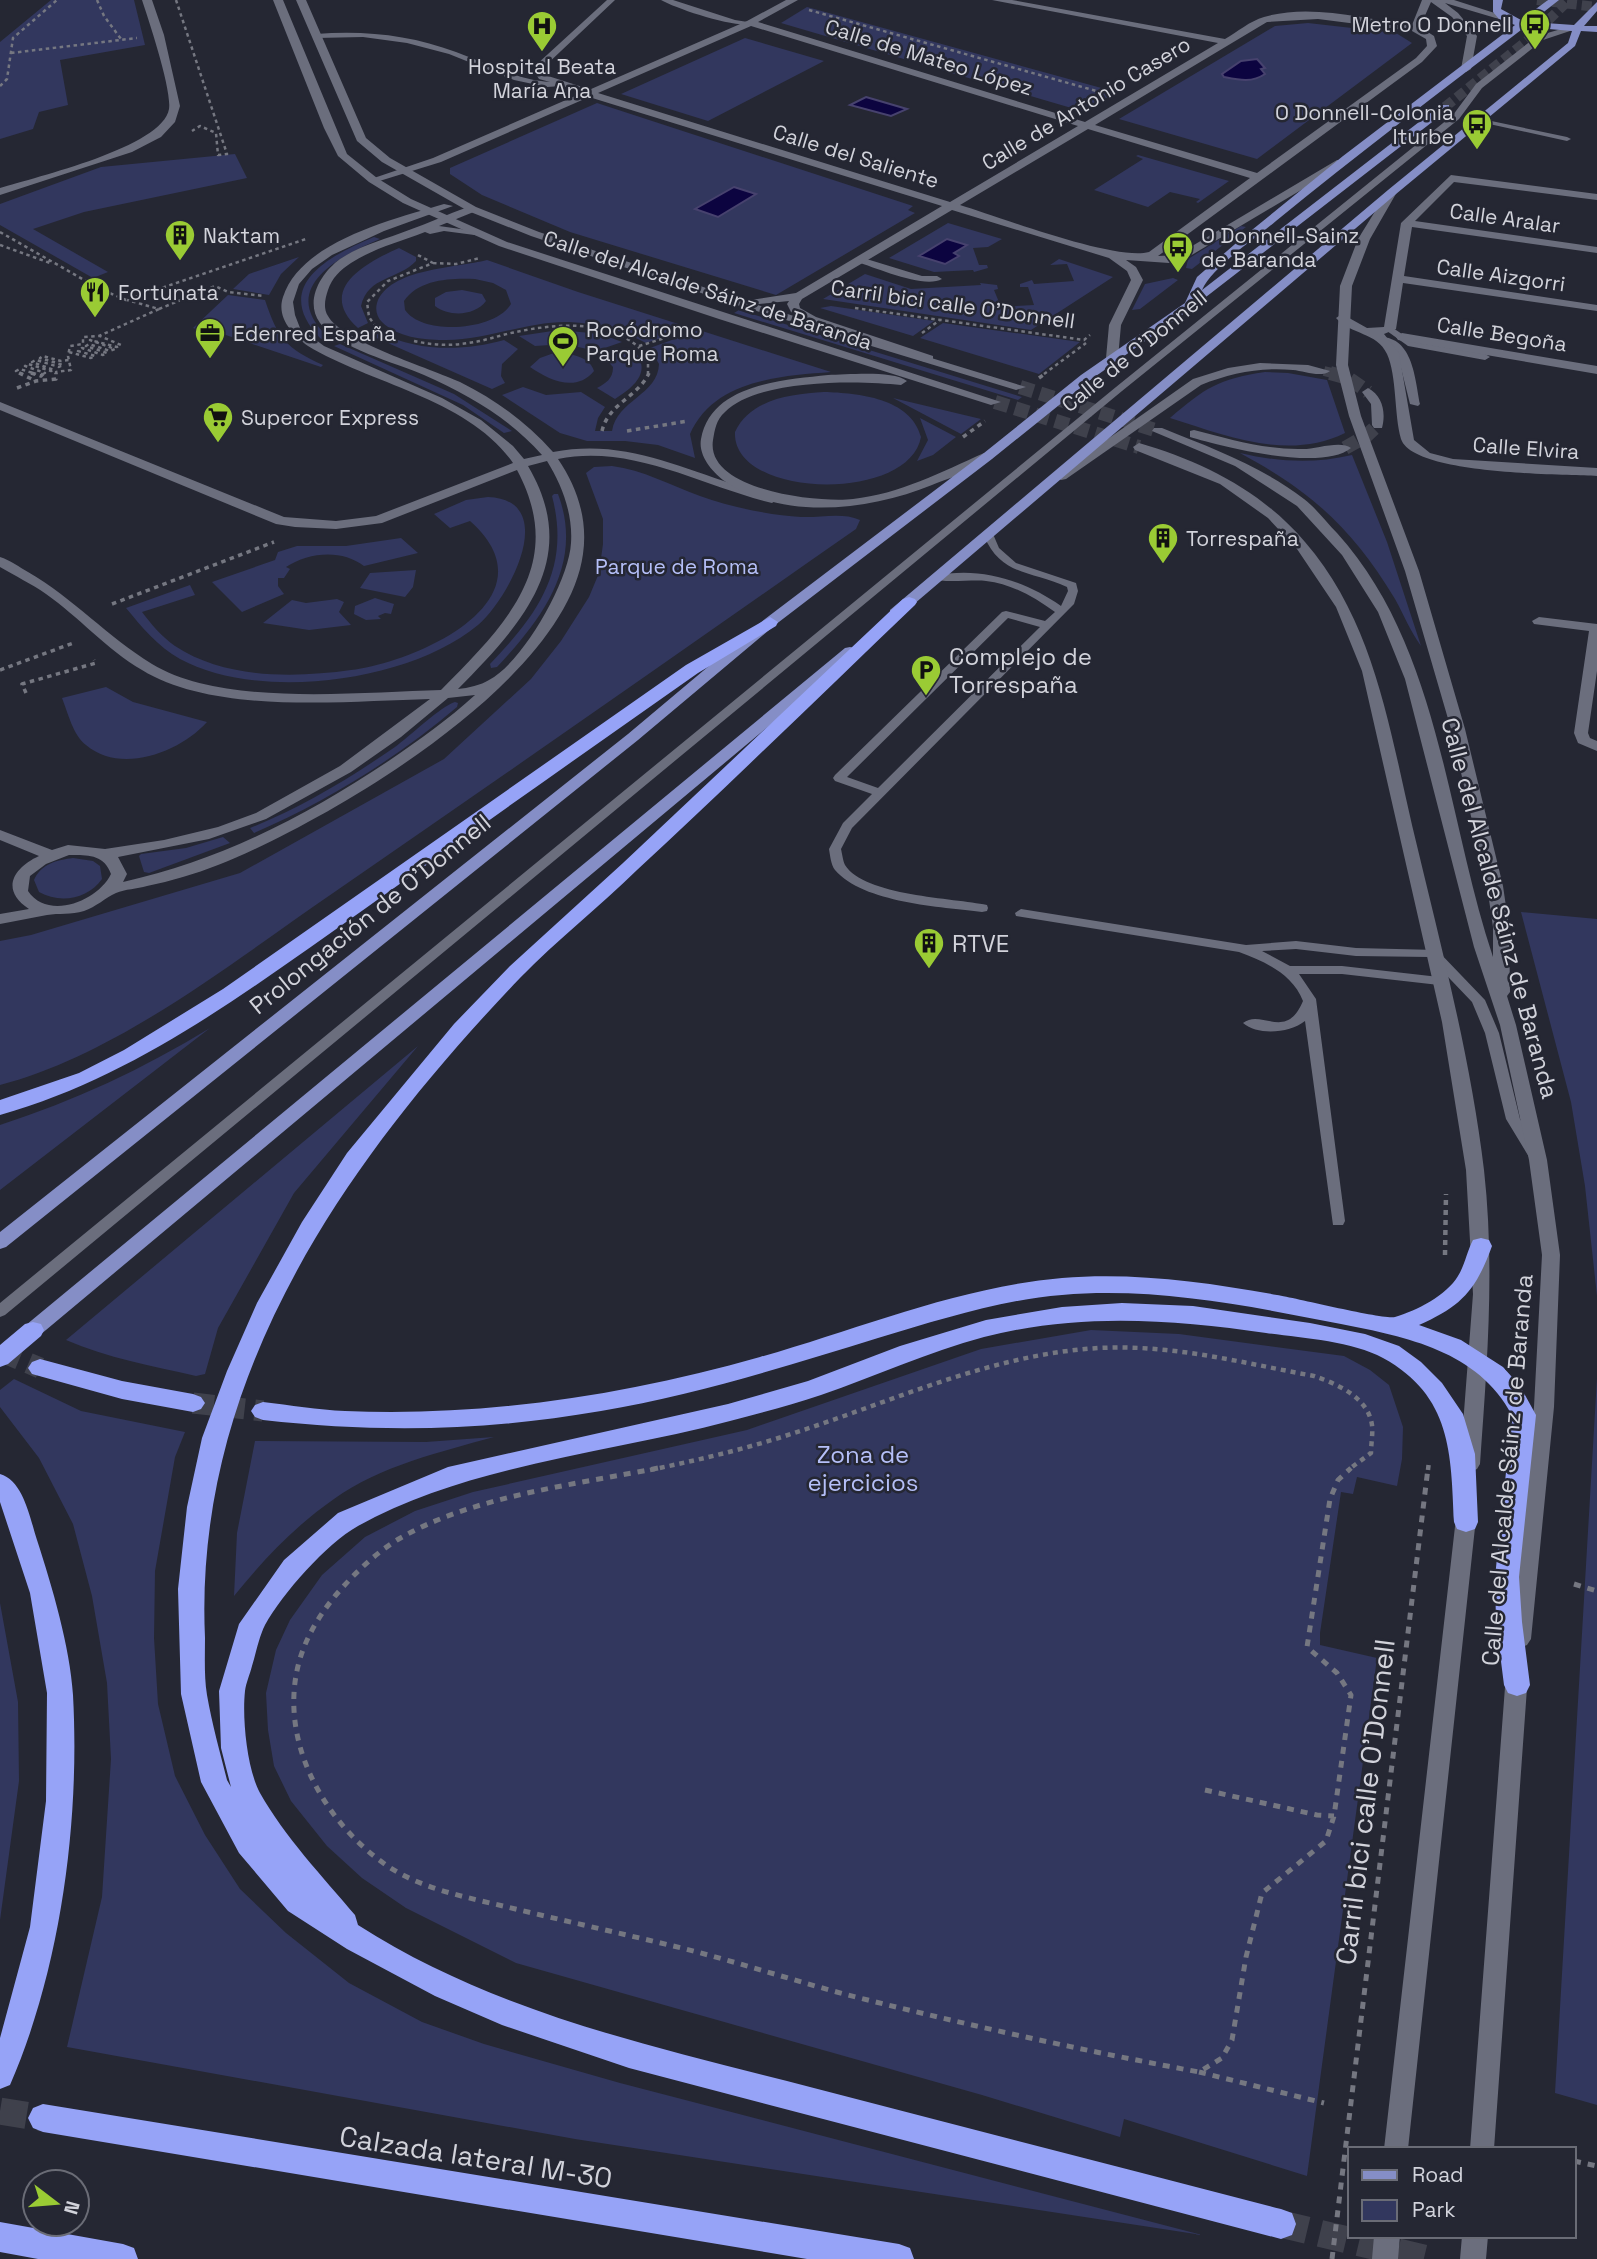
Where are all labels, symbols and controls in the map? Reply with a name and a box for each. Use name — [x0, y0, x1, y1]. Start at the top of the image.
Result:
bus stop icon: Metro O Donnell — [1518, 7, 1552, 51]
hospital icon: Hospital Beata María Ana — [525, 9, 559, 53]
place label: Metro O Donnell — [1351, 11, 1512, 38]
street label: Calle de Mateo López — [822, 13, 1036, 101]
street label: Calle de Antonio Casero — [977, 30, 1195, 176]
place label: Hospital Beata María Ana — [468, 53, 616, 104]
place label: O Donnell-Colonia Iturbe — [1275, 99, 1454, 150]
bus stop icon: O Donnell-Colonia Iturbe — [1460, 107, 1494, 151]
street label: Calle del Saliente — [770, 118, 942, 194]
street label: Calle Aralar — [1448, 197, 1562, 239]
building icon: Naktam — [163, 218, 197, 262]
place label: Naktam — [203, 222, 280, 249]
place label: O Donnell-Sainz de Baranda — [1201, 222, 1359, 273]
street label: Calle del Alcalde Sáinz de Baranda — [540, 224, 876, 356]
bus stop icon: O Donnell-Sainz de Baranda — [1161, 230, 1195, 274]
street label: Calle Aizgorri — [1435, 253, 1567, 297]
street label: Carril bici calle O'Donnell — [829, 274, 1077, 334]
restaurant icon: Fortunata — [78, 275, 112, 319]
place label: Fortunata — [118, 279, 219, 306]
street label: Calle de O'Donnell — [1056, 284, 1212, 418]
street label: Calle Begoña — [1435, 310, 1569, 358]
office icon: Edenred España — [193, 316, 227, 360]
place label: Rocódromo Parque Roma — [586, 316, 719, 367]
place label: Edenred España — [233, 320, 396, 347]
sports icon: Rocódromo Parque Roma — [546, 324, 580, 368]
supermarket icon: Supercor Express — [201, 400, 235, 444]
place label: Supercor Express — [241, 404, 419, 431]
street label: Calle Elvira — [1472, 431, 1580, 465]
building icon: Torrespaña — [1146, 521, 1180, 565]
place label: Torrespaña — [1186, 525, 1299, 552]
park label: Parque de Roma — [595, 553, 759, 580]
place label: Complejo de Torrespaña — [949, 641, 1092, 700]
parking icon: Complejo de Torrespaña — [909, 653, 943, 697]
street label: Calle del Alcalde Sáinz de Baranda — [1434, 714, 1566, 1102]
street label: Prolongación de O'Donnell — [243, 807, 497, 1021]
building icon: RTVE — [912, 926, 946, 970]
place label: RTVE — [952, 928, 1009, 959]
street label: Calle del Alcalde Sáinz de Baranda — [1474, 1273, 1540, 1667]
park label: Zona de ejercicios — [808, 1439, 918, 1498]
street label: Carril bici calle O'Donnell — [1327, 1637, 1403, 1967]
street label: Calzada lateral M-30 — [337, 2118, 615, 2196]
legend — [1348, 2147, 1576, 2238]
text: Road — [1412, 2161, 1464, 2188]
north arrow — [21, 2168, 91, 2238]
text: Park — [1412, 2196, 1456, 2223]
text: N — [58, 2198, 86, 2217]

